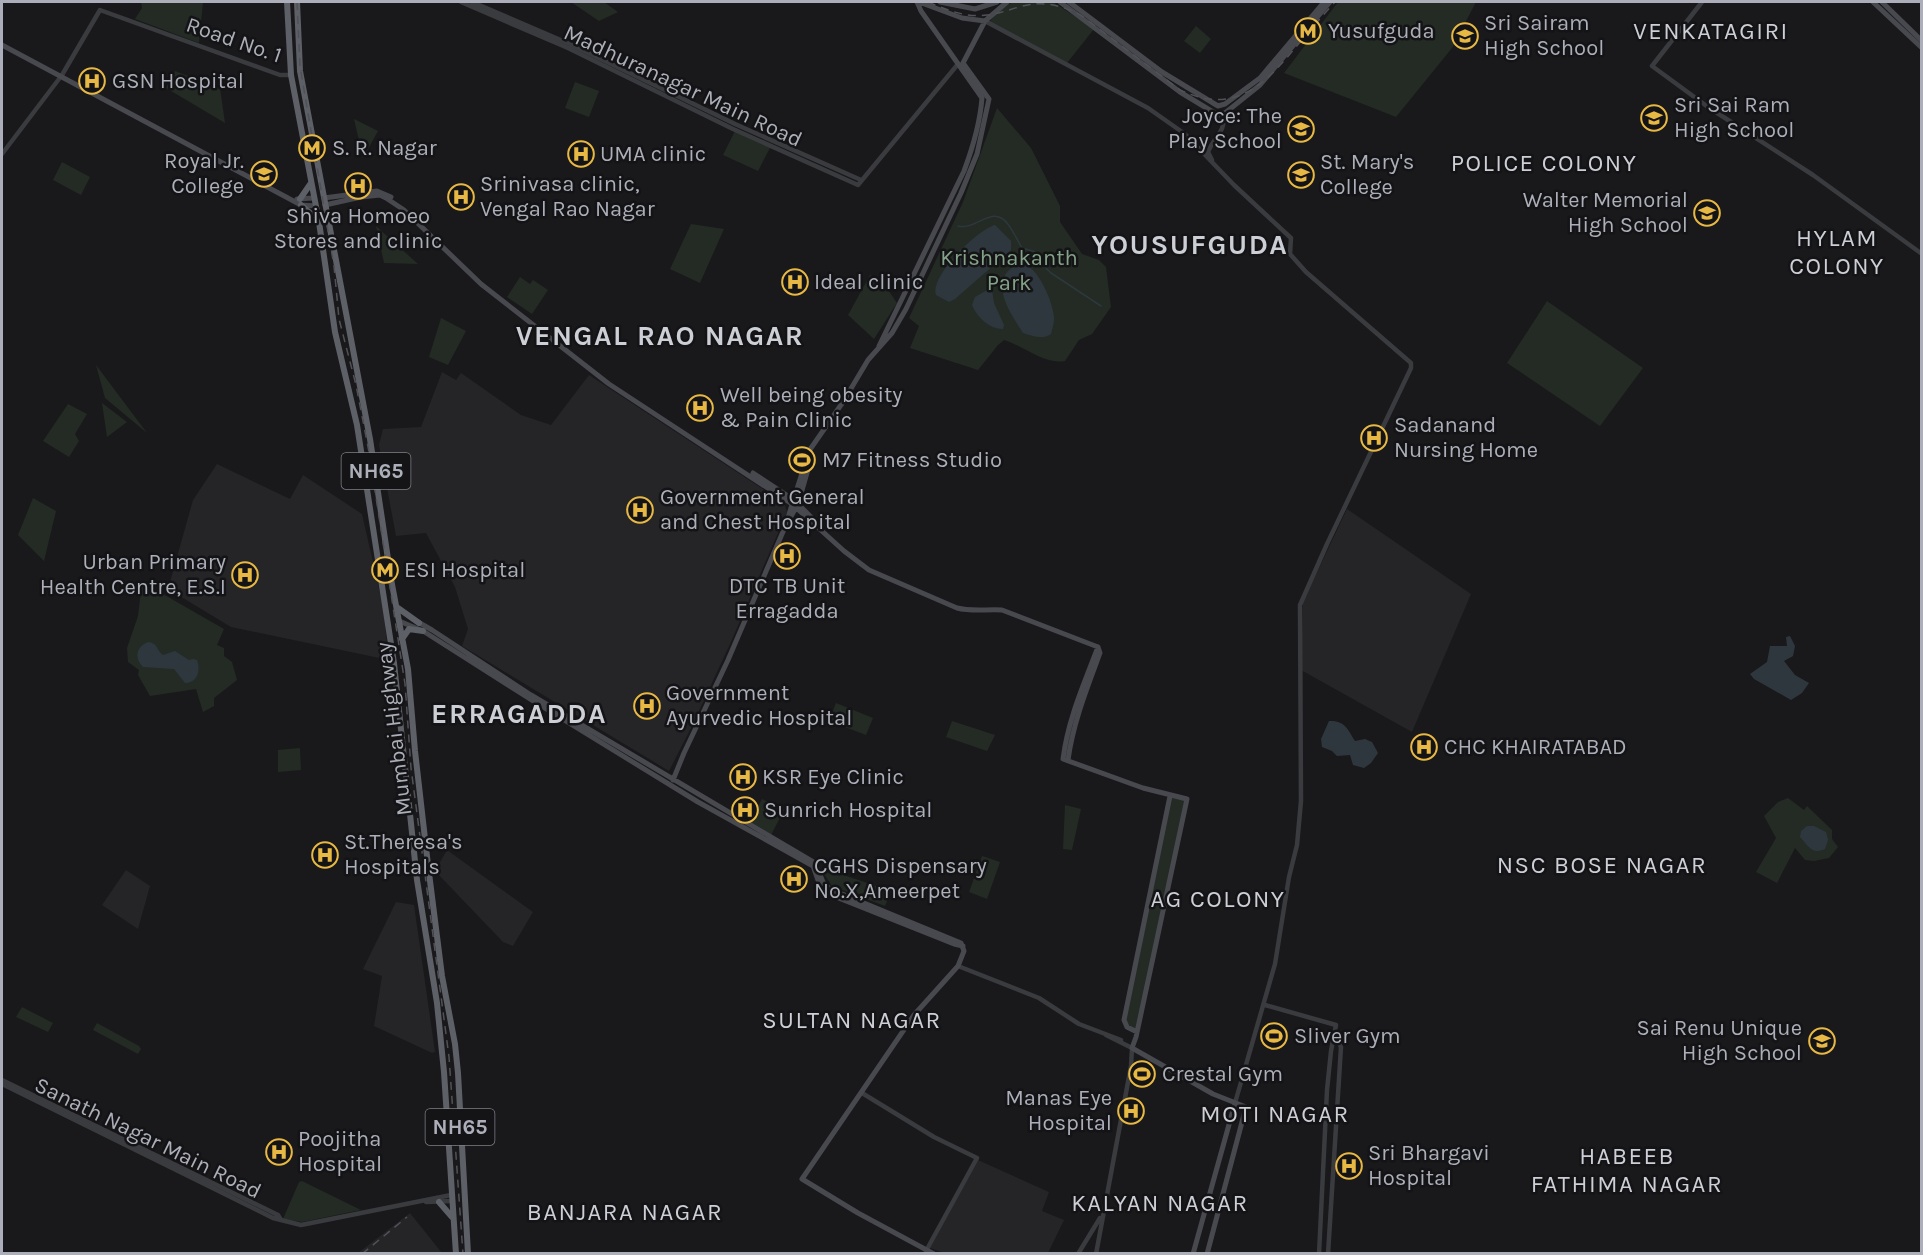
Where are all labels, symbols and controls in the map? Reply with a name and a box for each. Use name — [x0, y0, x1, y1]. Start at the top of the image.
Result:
place label: Sri Sairam High School — [1484, 10, 1604, 61]
street label: Road No. 1 — [183, 12, 285, 68]
metro station icon: Yusufguda — [1293, 16, 1323, 46]
district label: VENKATAGIRI — [1633, 17, 1789, 45]
place label: Yusufguda — [1328, 18, 1435, 44]
street label: Madhuranagar Main Road — [560, 19, 806, 153]
school or university icon: Sri Sairam High School — [1450, 21, 1480, 51]
hospital icon: GSN Hospital — [77, 66, 107, 96]
place label: GSN Hospital — [112, 68, 244, 94]
place label: Sri Sai Ram High School — [1674, 92, 1794, 143]
place label: Joyce: The Play School — [1168, 103, 1282, 154]
school or university icon: Sri Sai Ram High School — [1639, 103, 1669, 133]
school or university icon: Joyce: The Play School — [1286, 114, 1316, 144]
metro station icon: S. R. Nagar — [297, 133, 327, 163]
place label: S. R. Nagar — [332, 135, 437, 161]
hospital icon: UMA clinic — [566, 139, 596, 169]
place label: UMA clinic — [600, 141, 706, 167]
place label: Royal Jr. College — [164, 148, 244, 199]
place label: St. Mary's College — [1320, 149, 1414, 200]
district label: POLICE COLONY — [1451, 149, 1637, 177]
school or university icon: Royal Jr. College — [249, 159, 279, 189]
school or university icon: St. Mary's College — [1286, 160, 1316, 190]
hospital icon: Shiva Homoeo Stores and clinic — [343, 171, 373, 201]
place label: Srinivasa clinic, Vengal Rao Nagar — [480, 171, 655, 222]
hospital icon: Srinivasa clinic, Vengal Rao Nagar — [446, 182, 476, 212]
place label: Walter Memorial High School — [1523, 187, 1688, 238]
school or university icon: Walter Memorial High School — [1692, 198, 1722, 228]
place label: Shiva Homoeo Stores and clinic — [274, 203, 442, 254]
district label: HYLAM COLONY — [1789, 224, 1885, 280]
district label: YOUSUFGUDA — [1092, 228, 1288, 261]
park label: Krishnakanth Park — [940, 245, 1078, 296]
hospital icon: Ideal clinic — [780, 267, 810, 297]
place label: Ideal clinic — [814, 269, 923, 295]
district label: VENGAL RAO NAGAR — [516, 319, 804, 352]
place label: Well being obesity & Pain Clinic — [720, 382, 903, 433]
hospital icon: Well being obesity & Pain Clinic — [685, 393, 715, 423]
place label: Sadanand Nursing Home — [1394, 412, 1538, 463]
hospital icon: Sadanand Nursing Home — [1359, 423, 1389, 453]
sports icon: M7 Fitness Studio — [787, 445, 817, 475]
place label: M7 Fitness Studio — [822, 447, 1002, 473]
road number: NH65 — [342, 453, 410, 489]
place label: Government General and Chest Hospital — [660, 484, 865, 535]
hospital icon: Government General and Chest Hospital — [625, 495, 655, 525]
hospital icon: DTC TB Unit Erragadda — [772, 541, 802, 571]
place label: Urban Primary Health Centre, E.S.I — [40, 549, 226, 600]
metro station icon: ESI Hospital — [370, 555, 400, 585]
place label: ESI Hospital — [404, 557, 525, 583]
hospital icon: Urban Primary Health Centre, E.S.I — [230, 560, 260, 590]
place label: DTC TB Unit Erragadda — [729, 573, 845, 624]
street label: Mumbai Highway — [370, 641, 418, 817]
place label: Government Ayurvedic Hospital — [666, 680, 852, 731]
hospital icon: Government Ayurvedic Hospital — [632, 691, 662, 721]
district label: ERRAGADDA — [431, 697, 607, 730]
hospital icon: CHC KHAIRATABAD — [1409, 732, 1439, 762]
place label: CHC KHAIRATABAD — [1444, 734, 1627, 760]
hospital icon: KSR Eye Clinic — [728, 762, 758, 792]
place label: KSR Eye Clinic — [762, 764, 904, 790]
hospital icon: Sunrich Hospital — [730, 795, 760, 825]
place label: Sunrich Hospital — [764, 797, 933, 823]
place label: St.Theresa's Hospitals — [344, 829, 463, 880]
hospital icon: St.Theresa's Hospitals — [310, 840, 340, 870]
district label: NSC BOSE NAGAR — [1497, 851, 1707, 879]
place label: CGHS Dispensary No.X,Ameerpet — [814, 853, 987, 904]
hospital icon: CGHS Dispensary No.X,Ameerpet — [779, 864, 809, 894]
district label: AG COLONY — [1151, 885, 1285, 913]
district label: SULTAN NAGAR — [762, 1006, 942, 1034]
place label: Sai Renu Unique High School — [1637, 1015, 1802, 1066]
sports icon: Sliver Gym — [1259, 1021, 1289, 1051]
place label: Sliver Gym — [1294, 1023, 1401, 1049]
school or university icon: Sai Renu Unique High School — [1807, 1026, 1837, 1056]
sports icon: Crestal Gym — [1127, 1059, 1157, 1089]
place label: Crestal Gym — [1162, 1061, 1283, 1087]
street label: Sanath Nagar Main Road — [30, 1072, 266, 1204]
place label: Manas Eye Hospital — [1005, 1085, 1112, 1136]
hospital icon: Manas Eye Hospital — [1116, 1096, 1146, 1126]
district label: MOTI NAGAR — [1200, 1100, 1350, 1128]
road number: NH65 — [426, 1109, 494, 1145]
place label: Poojitha Hospital — [298, 1126, 382, 1177]
hospital icon: Poojitha Hospital — [264, 1137, 294, 1167]
place label: Sri Bhargavi Hospital — [1368, 1140, 1490, 1191]
district label: HABEEB FATHIMA NAGAR — [1531, 1142, 1723, 1198]
hospital icon: Sri Bhargavi Hospital — [1334, 1151, 1364, 1181]
district label: KALYAN NAGAR — [1071, 1189, 1249, 1217]
district label: BANJARA NAGAR — [527, 1198, 723, 1226]

